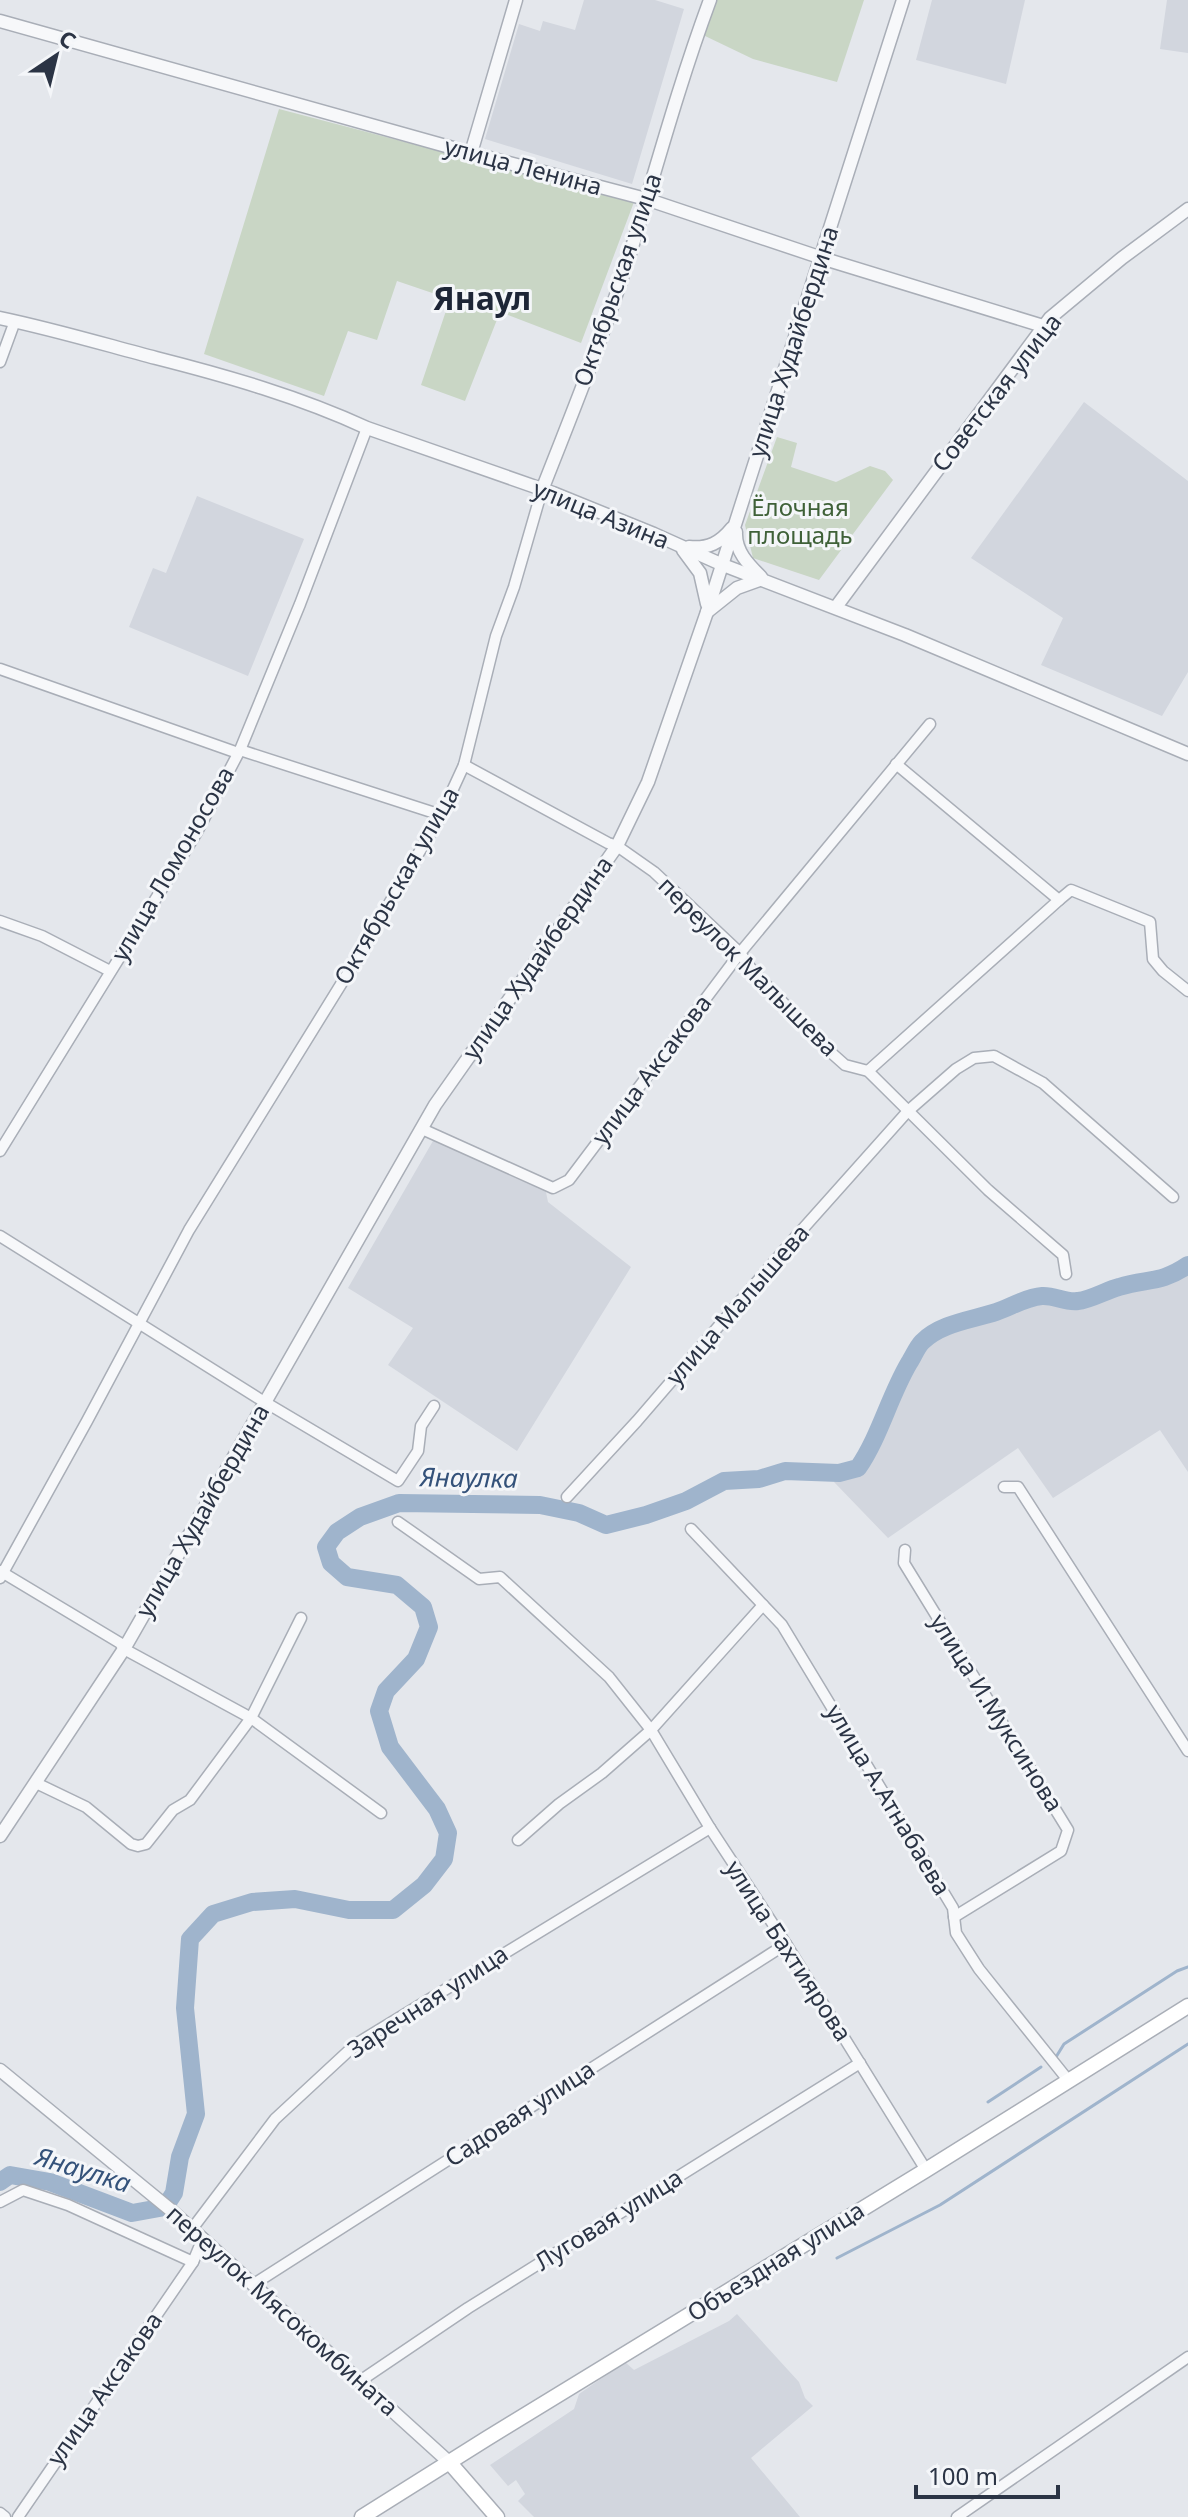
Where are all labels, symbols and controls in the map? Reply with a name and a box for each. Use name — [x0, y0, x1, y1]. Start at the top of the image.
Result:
north arrow — [16, 16, 96, 96]
text: С — [54, 22, 82, 55]
street label: улица Ленина — [441, 129, 606, 202]
street label: Октябрьская улица — [565, 168, 669, 391]
street label: улица Худайбердина — [740, 222, 846, 461]
district label: Янаул — [433, 276, 531, 319]
street label: Советская улица — [924, 306, 1068, 478]
street label: улица Азина — [528, 471, 675, 556]
park label: Ёлочная площадь — [747, 490, 853, 551]
street label: улица Ломоносова — [102, 760, 241, 967]
street label: Октябрьская улица — [326, 780, 466, 990]
street label: улица Худайбердина — [454, 849, 620, 1065]
street label: переулок Малышева — [652, 869, 846, 1063]
street label: улица Аксакова — [583, 987, 718, 1151]
street label: улица Малышева — [658, 1216, 816, 1392]
street label: улица Худайбердина — [127, 1397, 276, 1623]
water label: Янаулка — [419, 1458, 519, 1496]
street label: улица И.Муксинова — [923, 1607, 1072, 1818]
street label: улица А.Атнабаева — [819, 1697, 959, 1901]
street label: улица Бахтиярова — [718, 1853, 860, 2047]
street label: Заречная улица — [341, 1936, 514, 2065]
street label: Садовая улица — [438, 2052, 601, 2174]
water label: Янаулка — [30, 2137, 136, 2201]
street label: Луговая улица — [528, 2160, 688, 2277]
street label: Объездная улица — [680, 2193, 870, 2329]
street label: переулок Мясокомбината — [160, 2197, 406, 2423]
street label: улица Аксакова — [39, 2305, 169, 2472]
scale bar — [916, 2449, 1058, 2499]
text: 100 m — [928, 2459, 998, 2492]

